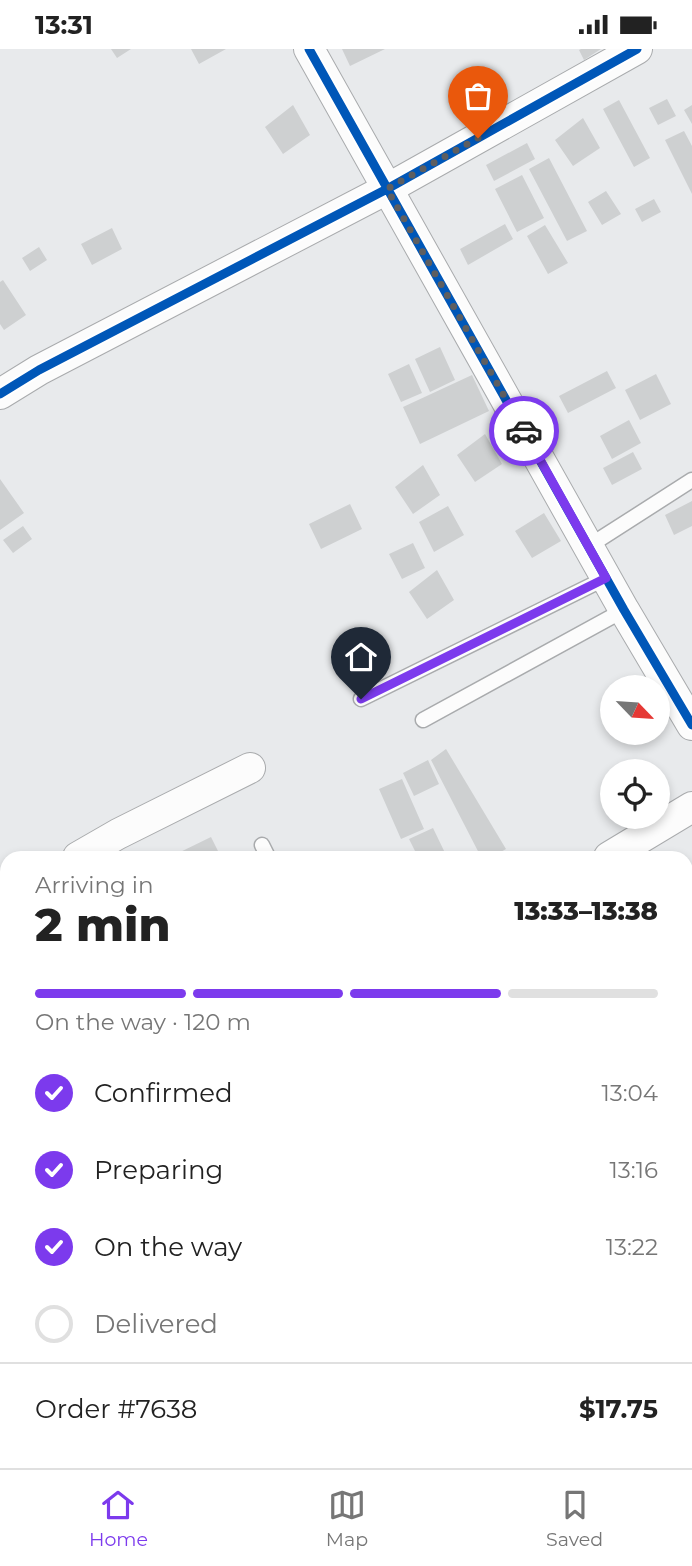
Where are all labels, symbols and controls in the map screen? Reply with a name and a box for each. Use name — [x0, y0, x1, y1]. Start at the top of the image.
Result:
text: 13:31 — [35, 9, 93, 41]
pin — [448, 66, 508, 138]
icon: bag — [459, 77, 497, 115]
courier — [489, 396, 559, 466]
icon: car — [505, 412, 543, 450]
pin — [331, 627, 391, 699]
icon: home — [342, 638, 380, 676]
north arrow — [600, 675, 670, 745]
map controls — [600, 675, 670, 829]
button: locate — [600, 759, 670, 829]
text: Arriving in — [35, 871, 154, 899]
text: 13:33–13:38 — [514, 895, 658, 927]
text: 2 min — [35, 896, 170, 953]
text: On the way · 120 m — [35, 1008, 251, 1036]
icon: check — [35, 1074, 73, 1112]
text: Confirmed — [94, 1077, 233, 1109]
text: 13:04 — [601, 1079, 658, 1107]
icon: check — [35, 1151, 73, 1189]
text: Preparing — [94, 1154, 223, 1186]
text: 13:16 — [610, 1156, 658, 1184]
icon: check — [35, 1228, 73, 1266]
text: On the way — [94, 1231, 242, 1263]
text: 13:22 — [606, 1233, 658, 1261]
text: Delivered — [94, 1308, 218, 1340]
text: Order #7638 — [35, 1393, 197, 1425]
text: $17.75 — [579, 1393, 658, 1425]
tab: Home — [89, 1486, 148, 1551]
tab: Map — [326, 1486, 368, 1551]
tab: Saved — [546, 1486, 603, 1551]

